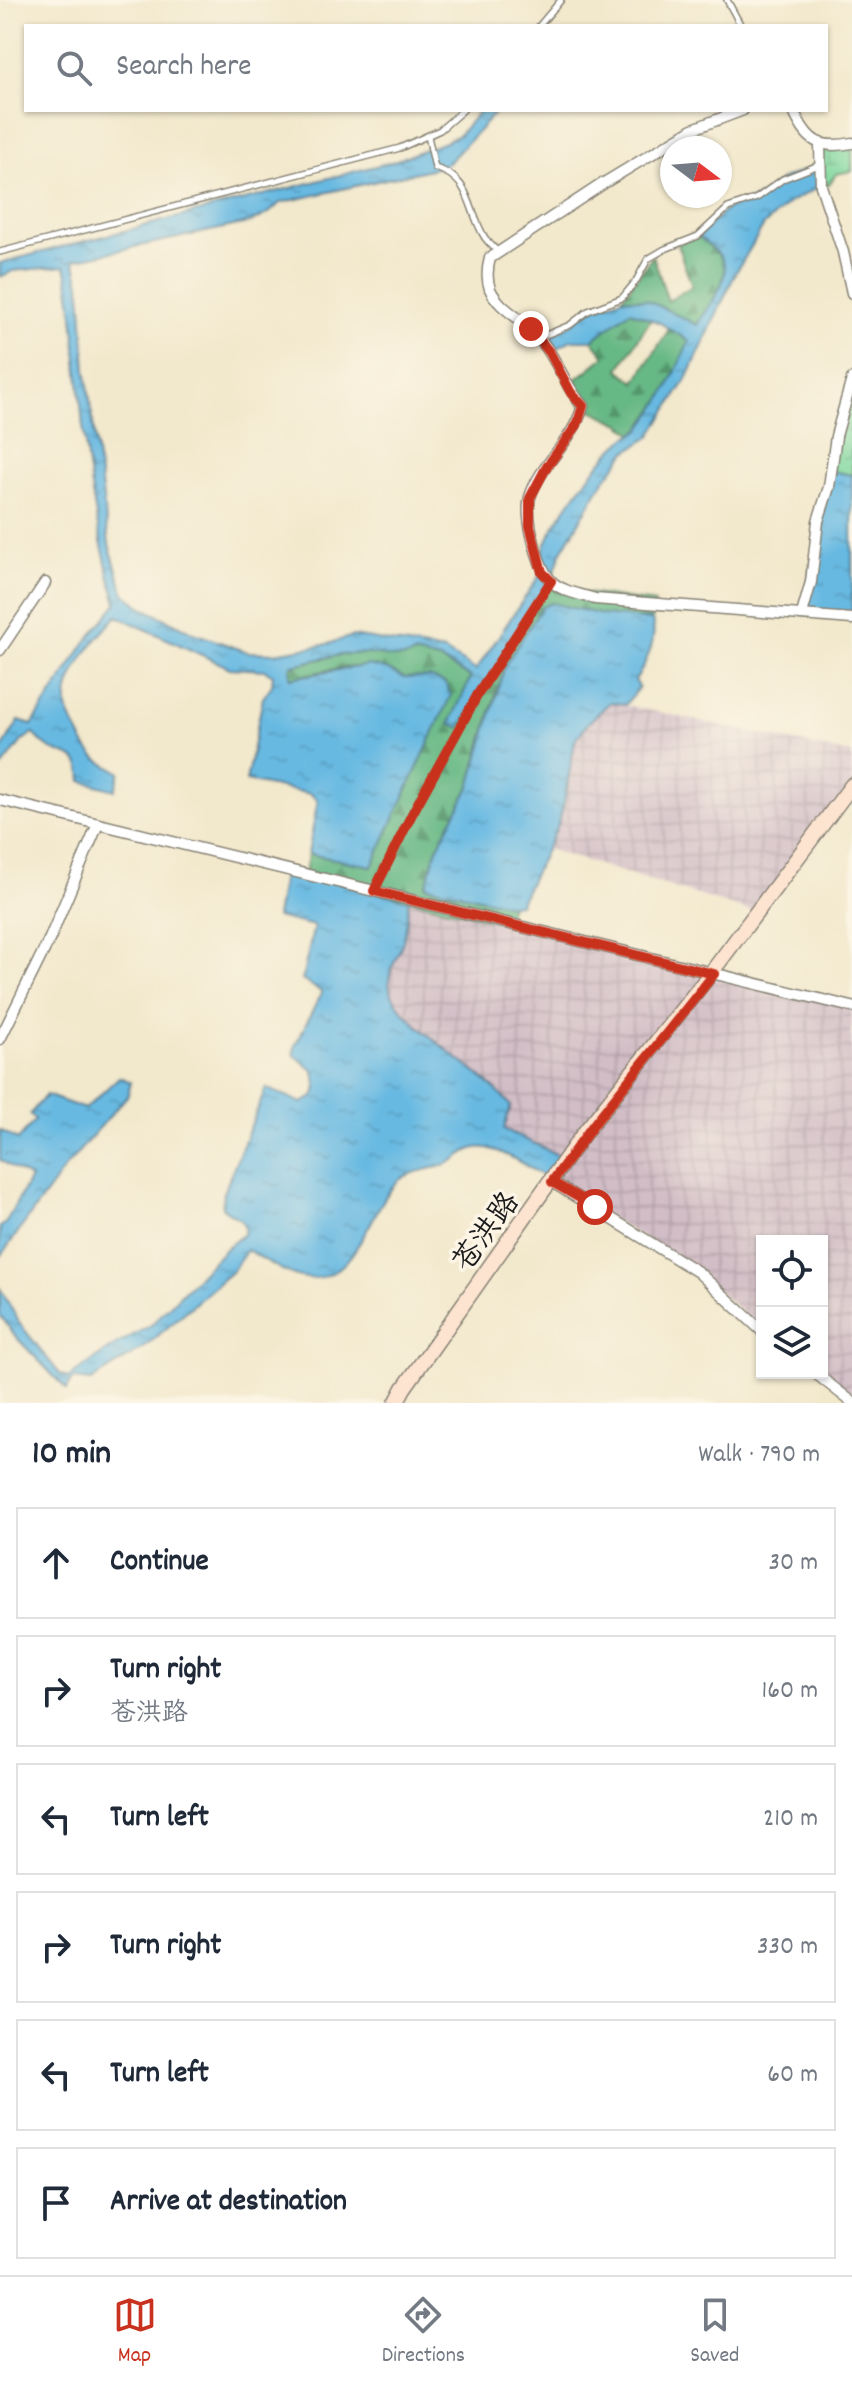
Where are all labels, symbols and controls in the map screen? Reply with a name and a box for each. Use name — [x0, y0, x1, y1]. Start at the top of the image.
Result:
search box — [24, 24, 828, 112]
icon: search — [52, 46, 96, 90]
text: Search here — [116, 47, 252, 90]
north arrow — [660, 136, 732, 208]
route end — [513, 311, 549, 347]
street label: 苍洪路 — [445, 1185, 532, 1283]
route start — [577, 1189, 613, 1225]
map controls — [756, 1235, 828, 1379]
button: locate — [756, 1235, 828, 1307]
button: layers — [756, 1307, 828, 1379]
text: 10 min — [32, 1431, 111, 1480]
text: Walk · 790 m — [698, 1437, 820, 1474]
icon: ahead — [34, 1541, 78, 1585]
text: Continue — [110, 1542, 209, 1585]
text: 30 m — [768, 1545, 818, 1582]
text: Turn right — [110, 1650, 221, 1693]
icon: right — [34, 1669, 78, 1713]
text: 160 m — [762, 1673, 818, 1710]
text: 苍洪路 — [110, 1696, 188, 1733]
icon: left — [34, 1797, 78, 1841]
text: Turn left — [110, 1798, 209, 1841]
text: 210 m — [763, 1801, 818, 1838]
icon: right — [34, 1925, 78, 1969]
text: Turn right — [110, 1926, 221, 1969]
text: 330 m — [757, 1929, 818, 1966]
icon: left — [34, 2053, 78, 2097]
text: Turn left — [110, 2054, 209, 2097]
text: 60 m — [767, 2057, 818, 2094]
icon: arrive — [34, 2181, 78, 2225]
text: Arrive at destination — [110, 2182, 347, 2225]
tab: Map — [113, 2293, 157, 2372]
tab: Directions — [382, 2293, 465, 2372]
tab: Saved — [690, 2293, 739, 2372]

